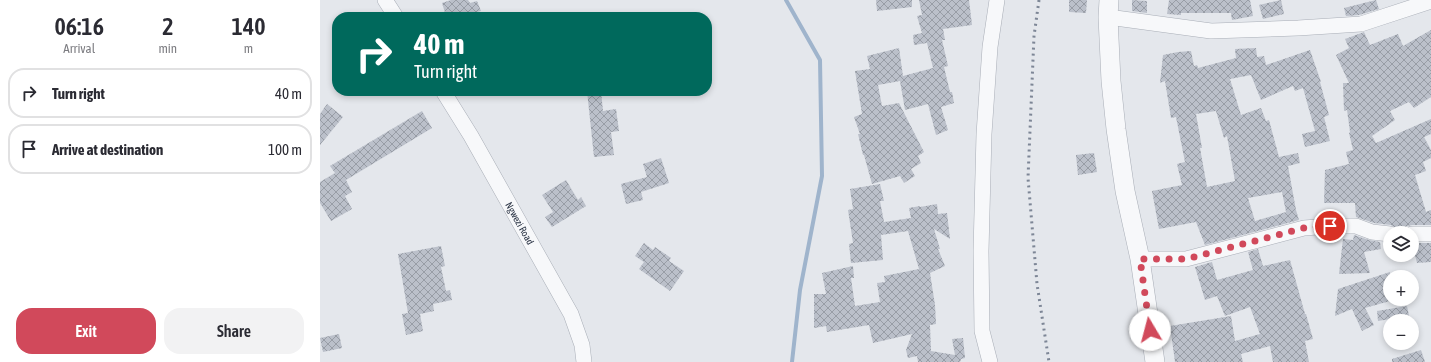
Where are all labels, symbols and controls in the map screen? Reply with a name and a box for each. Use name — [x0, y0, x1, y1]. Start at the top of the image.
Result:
text: 06:16 — [55, 13, 104, 40]
text: 2 — [162, 13, 173, 40]
text: 140 — [232, 13, 265, 40]
icon: right — [348, 28, 400, 80]
text: 40 m — [414, 28, 464, 60]
text: Arrival — [63, 41, 95, 56]
text: min — [158, 41, 177, 56]
text: m — [244, 41, 253, 56]
text: Turn right — [414, 61, 477, 82]
icon: right — [18, 82, 40, 104]
text: Turn right — [52, 85, 105, 102]
text: 40 m — [275, 85, 302, 102]
icon: arrive — [18, 138, 40, 160]
text: Arrive at destination — [52, 141, 163, 158]
text: 100 m — [268, 141, 302, 158]
street label: Ngwezi Road — [504, 200, 536, 247]
pin — [1313, 209, 1347, 243]
icon: arrive — [1319, 215, 1341, 237]
map controls — [1383, 226, 1419, 350]
button: layers — [1383, 226, 1419, 262]
button: + — [1383, 270, 1419, 306]
button: Exit — [16, 308, 156, 354]
button: Share — [164, 308, 304, 354]
position arrow — [1129, 309, 1171, 351]
button: − — [1383, 314, 1419, 350]

